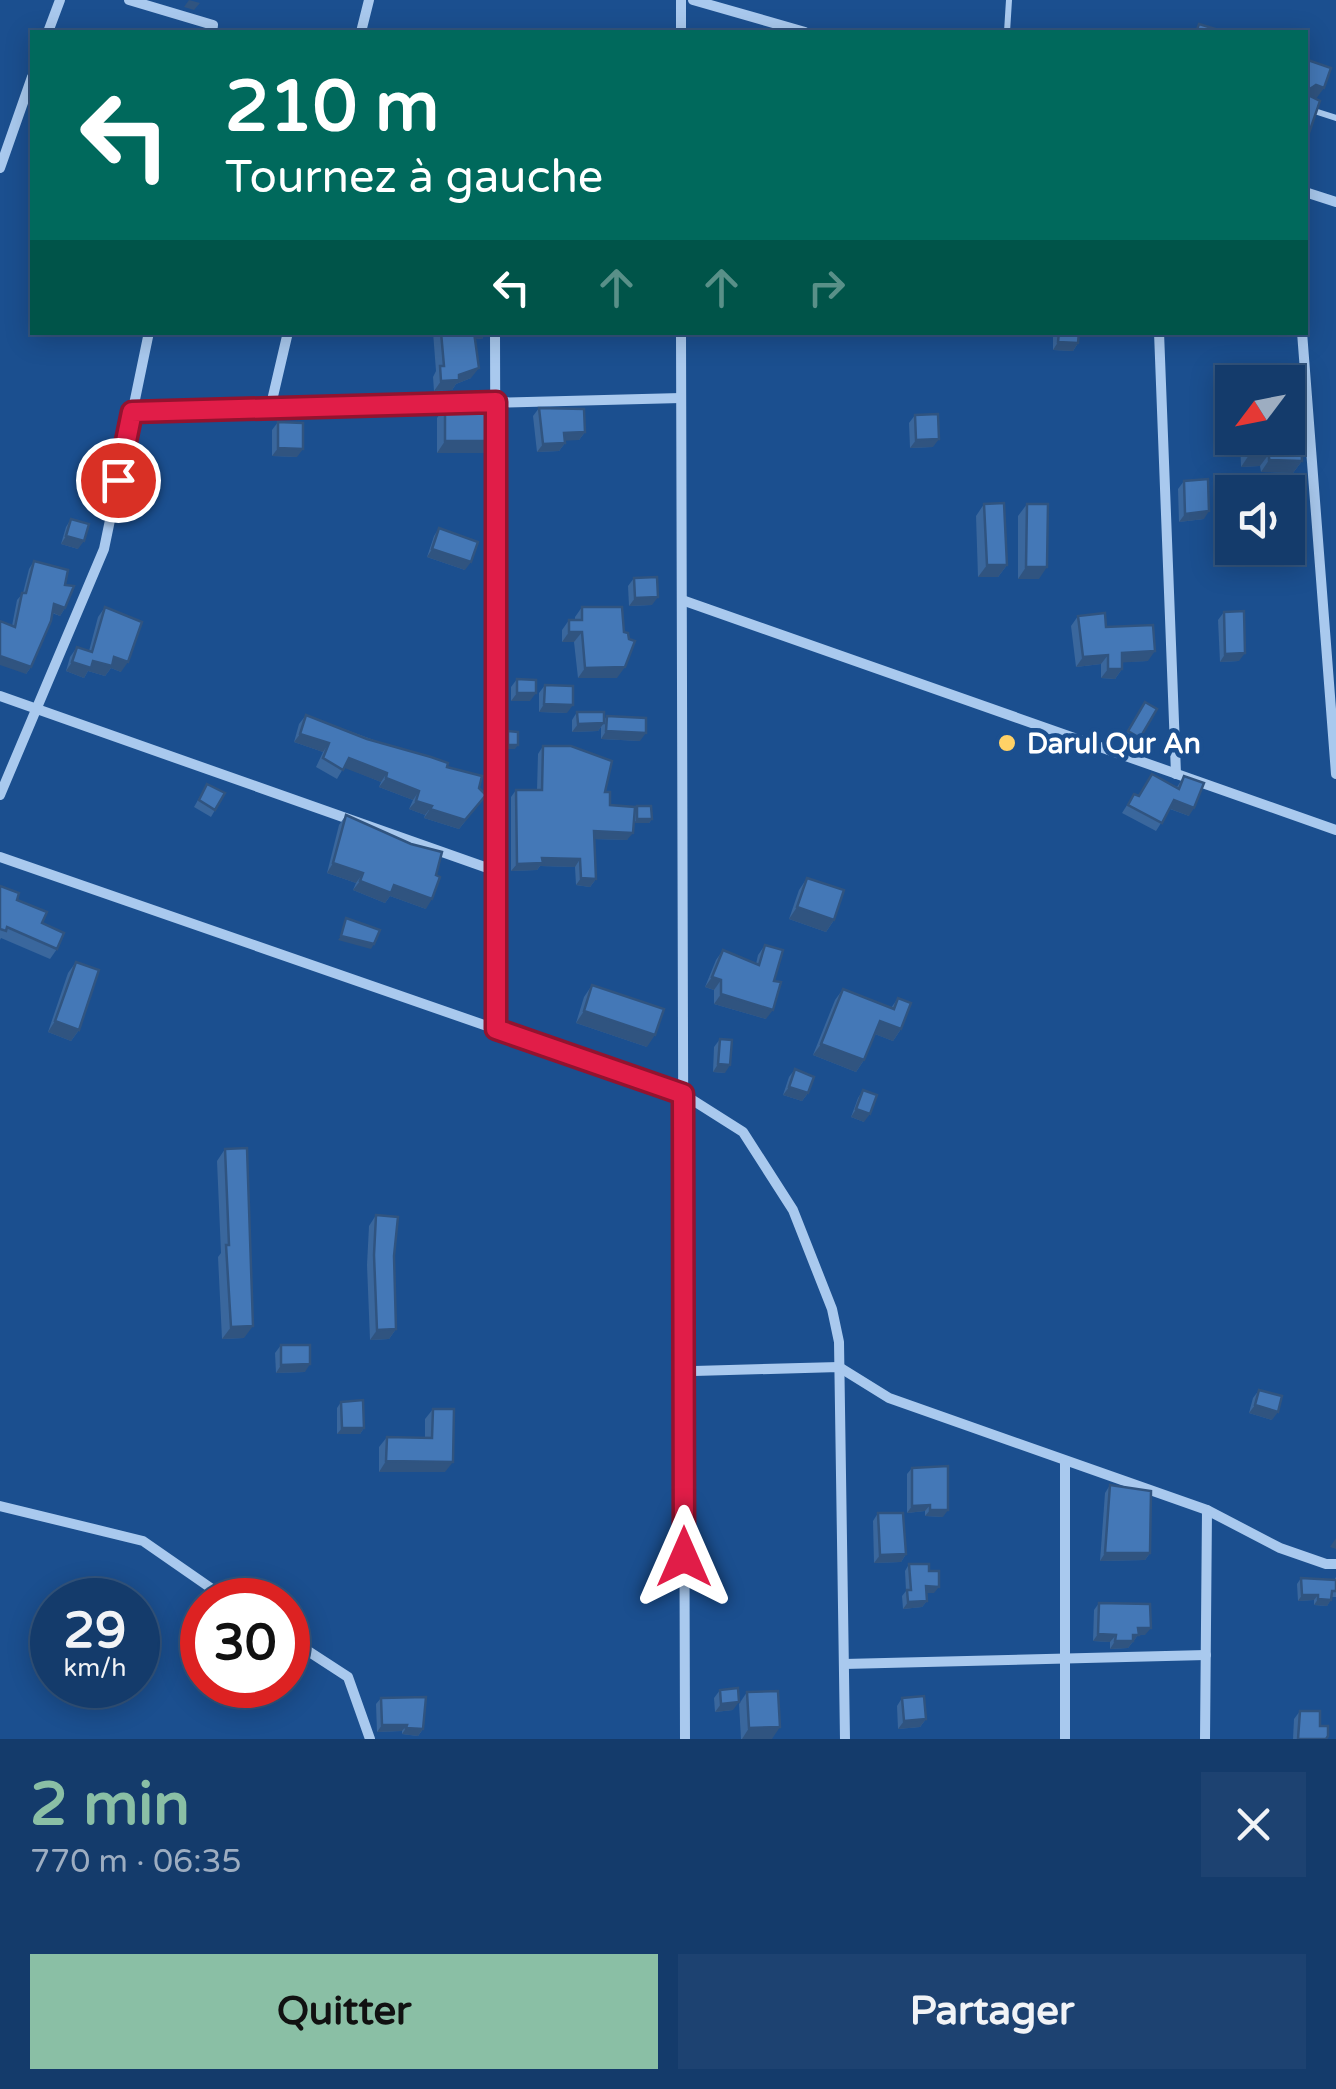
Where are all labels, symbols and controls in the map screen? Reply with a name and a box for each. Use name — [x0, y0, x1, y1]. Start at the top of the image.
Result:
text: 210 m — [225, 66, 439, 150]
icon: left — [60, 70, 190, 200]
text: Tournez à gauche — [225, 151, 603, 205]
icon: left — [484, 260, 539, 315]
icon: ahead — [589, 260, 644, 315]
icon: ahead — [694, 260, 749, 315]
icon: right — [799, 260, 854, 315]
north arrow — [1215, 365, 1305, 455]
map controls — [1215, 365, 1305, 565]
pin — [76, 438, 161, 523]
icon: arrive — [91, 453, 146, 508]
button: sound — [1215, 475, 1305, 565]
place label: Darul Qur An — [1027, 727, 1201, 761]
marker: Darul Qur An — [996, 732, 1018, 754]
position arrow — [632, 1505, 736, 1609]
speed limit sign: 30 — [180, 1578, 310, 1708]
text: 29 — [64, 1601, 126, 1661]
text: km/h — [64, 1653, 126, 1683]
text: 2 min — [30, 1769, 190, 1841]
button: close — [1201, 1772, 1306, 1877]
text: 770 m · 06:35 — [30, 1843, 242, 1881]
button: Quitter — [30, 1954, 658, 2069]
button: Partager — [678, 1954, 1306, 2069]

